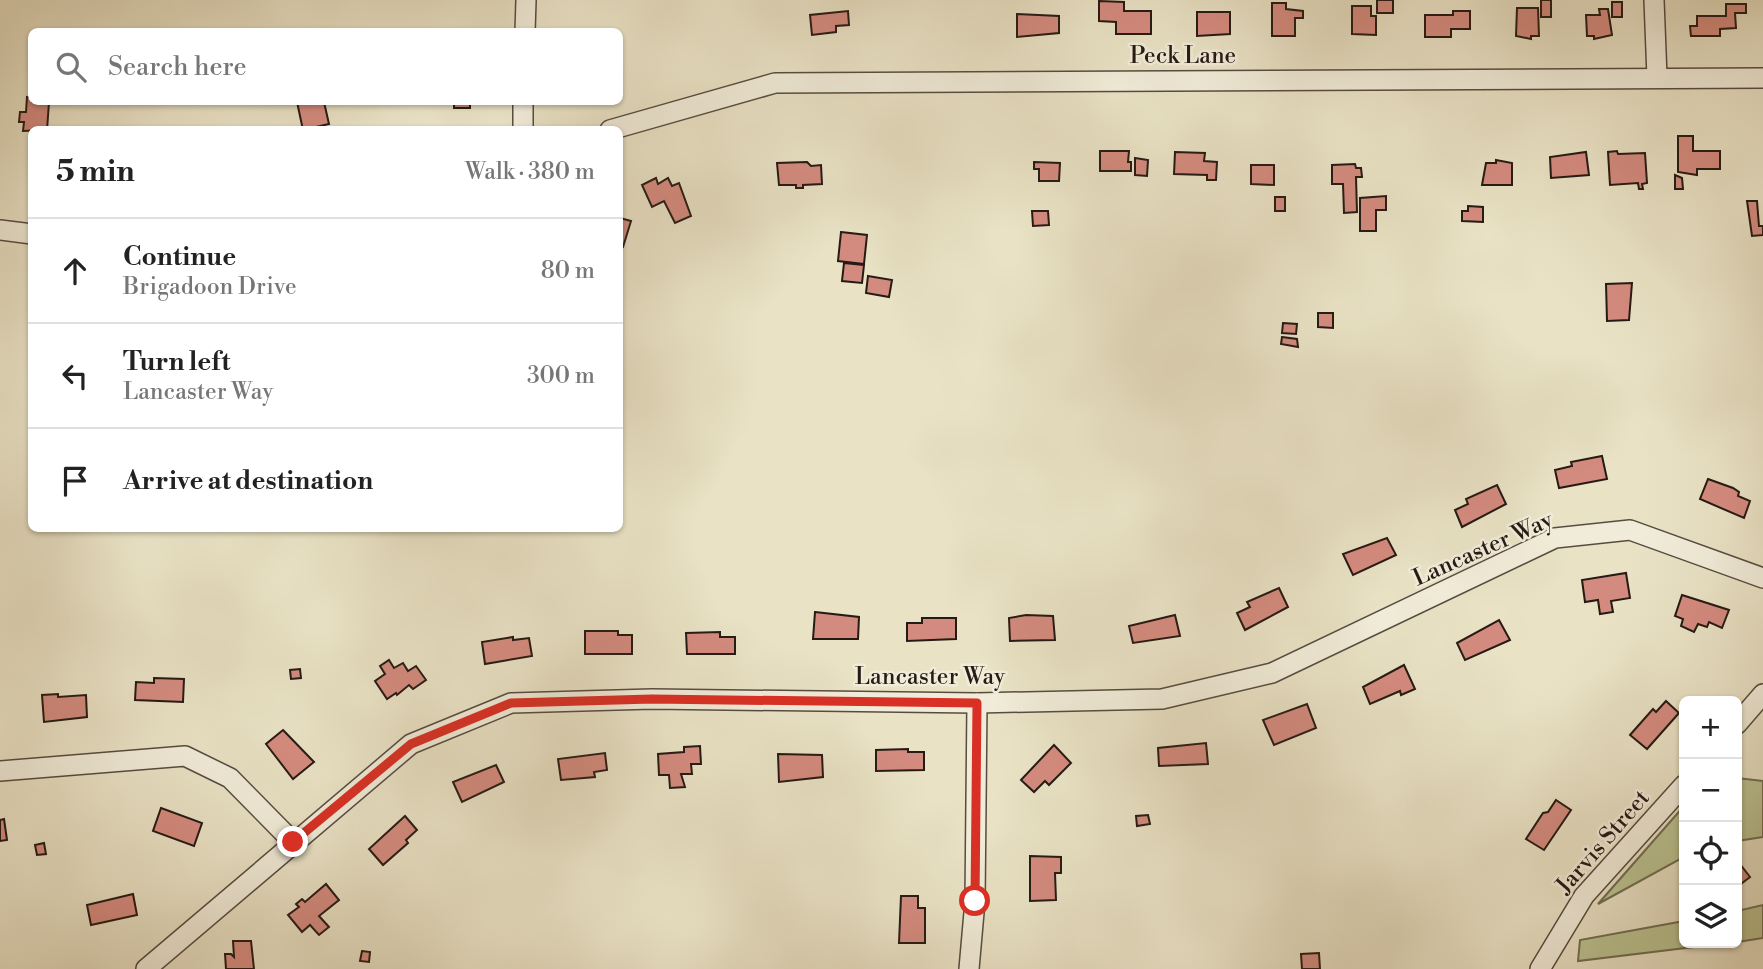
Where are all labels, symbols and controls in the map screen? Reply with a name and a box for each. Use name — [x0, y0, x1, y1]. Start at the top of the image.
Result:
search box — [28, 28, 623, 105]
street label: Peck Lane — [1130, 42, 1236, 70]
icon: search — [52, 48, 90, 86]
text: Search here — [108, 51, 247, 83]
text: 5 min — [56, 153, 135, 191]
text: Walk · 380 m — [465, 158, 595, 186]
text: Continue — [123, 241, 236, 273]
icon: ahead — [56, 252, 94, 290]
text: 80 m — [541, 257, 595, 285]
text: Brigadoon Drive — [123, 273, 297, 301]
text: Turn left — [123, 346, 231, 378]
icon: left — [56, 357, 94, 395]
text: 300 m — [527, 362, 595, 390]
text: Lancaster Way — [123, 378, 273, 406]
icon: arrive — [56, 462, 94, 500]
text: Arrive at destination — [123, 465, 373, 497]
street label: Lancaster Way — [1409, 505, 1558, 592]
street label: Lancaster Way — [855, 663, 1006, 691]
map controls — [1679, 696, 1742, 948]
button: + — [1679, 696, 1742, 759]
button: − — [1679, 759, 1742, 822]
street label: Jarvis Street — [1550, 784, 1656, 900]
button: locate — [1679, 822, 1742, 885]
route end — [277, 826, 308, 857]
route start — [959, 885, 990, 916]
button: layers — [1679, 885, 1742, 948]

